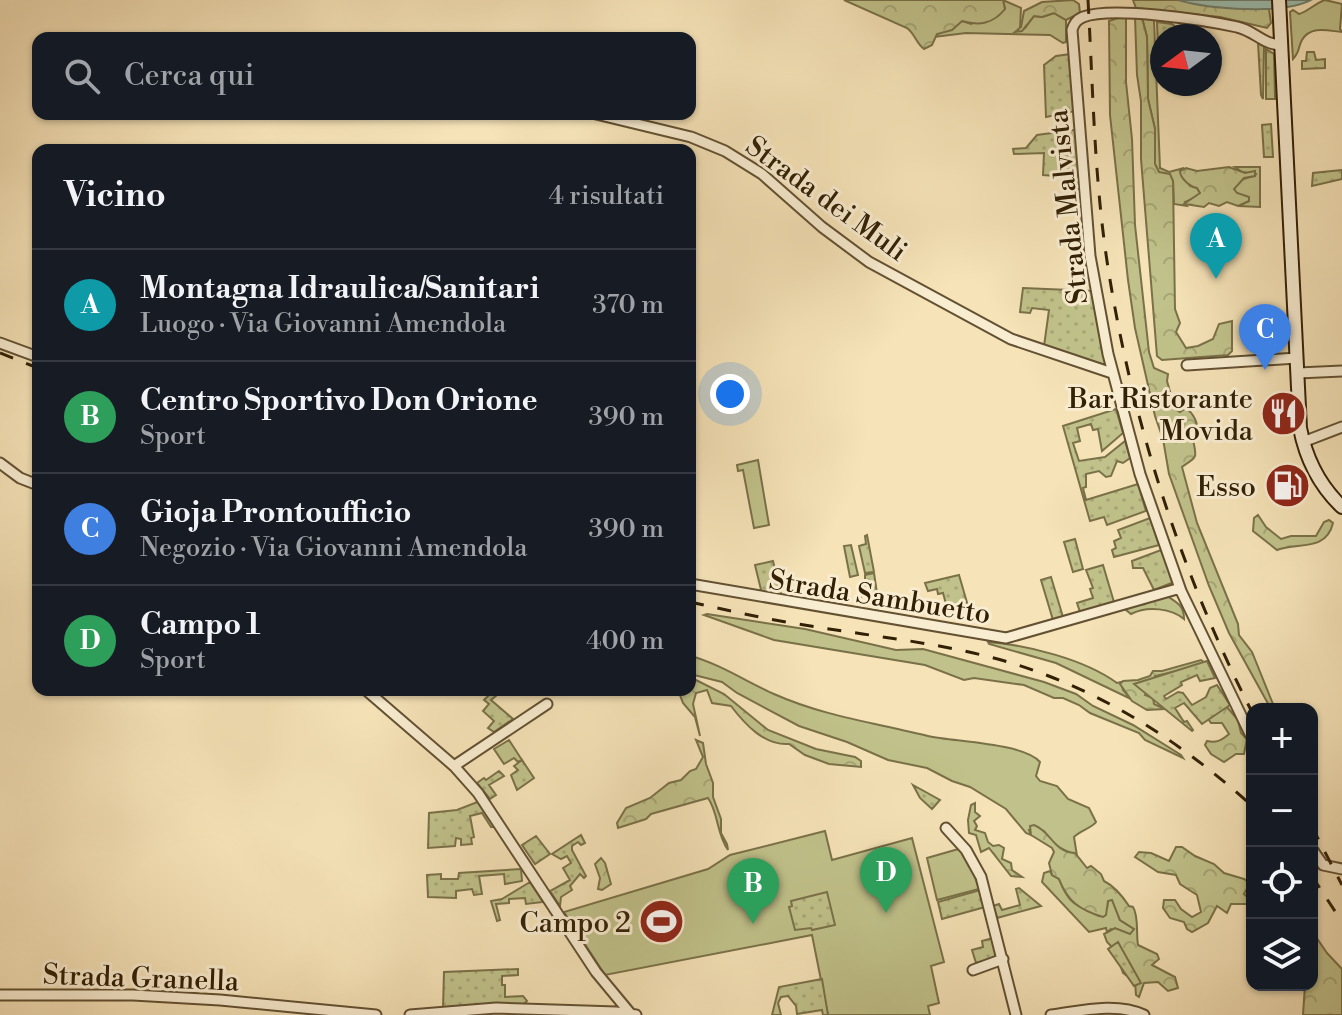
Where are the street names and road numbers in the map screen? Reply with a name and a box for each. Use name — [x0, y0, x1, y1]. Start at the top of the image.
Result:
street label: Strada Malvista — [1041, 107, 1096, 306]
street label: Strada dei Muli — [738, 129, 914, 270]
street label: Strada Sambuetto — [766, 563, 993, 632]
street label: Strada Granella — [42, 958, 240, 999]

